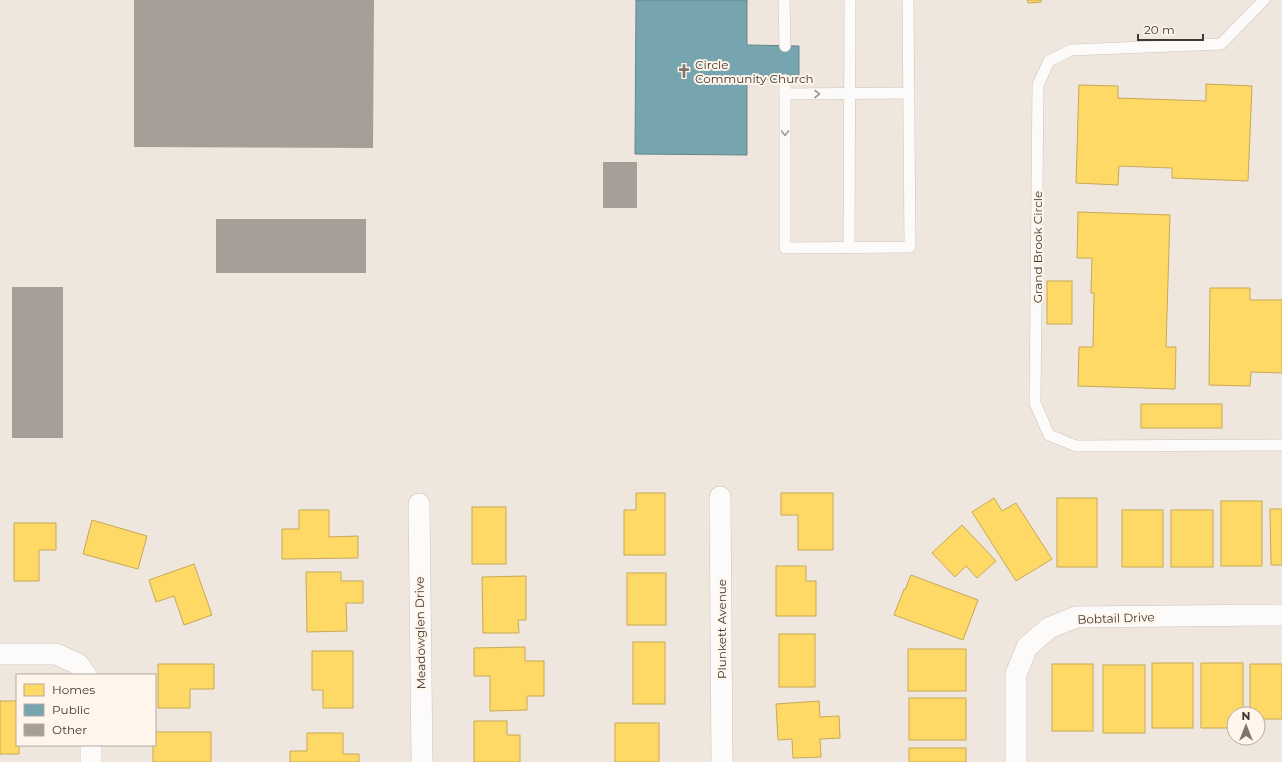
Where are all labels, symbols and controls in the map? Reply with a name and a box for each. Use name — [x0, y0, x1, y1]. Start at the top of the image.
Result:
scale bar — [1138, 16, 1203, 42]
text: 20 m — [1144, 22, 1175, 37]
place label: Circle Community Church — [695, 57, 814, 86]
church icon: Circle Community Church — [676, 63, 692, 79]
one-way arrow — [814, 90, 820, 98]
one-way arrow — [781, 130, 789, 136]
street label: Grand Brook Circle — [1030, 191, 1045, 303]
street label: Meadowglen Drive — [412, 576, 428, 690]
street label: Plunkett Avenue — [714, 579, 729, 679]
street label: Bobtail Drive — [1077, 609, 1155, 627]
legend — [16, 674, 156, 746]
text: Homes — [52, 682, 95, 697]
text: Public — [52, 702, 90, 717]
north arrow — [1226, 706, 1266, 746]
text: N — [1242, 709, 1250, 723]
text: Other — [52, 722, 87, 737]

